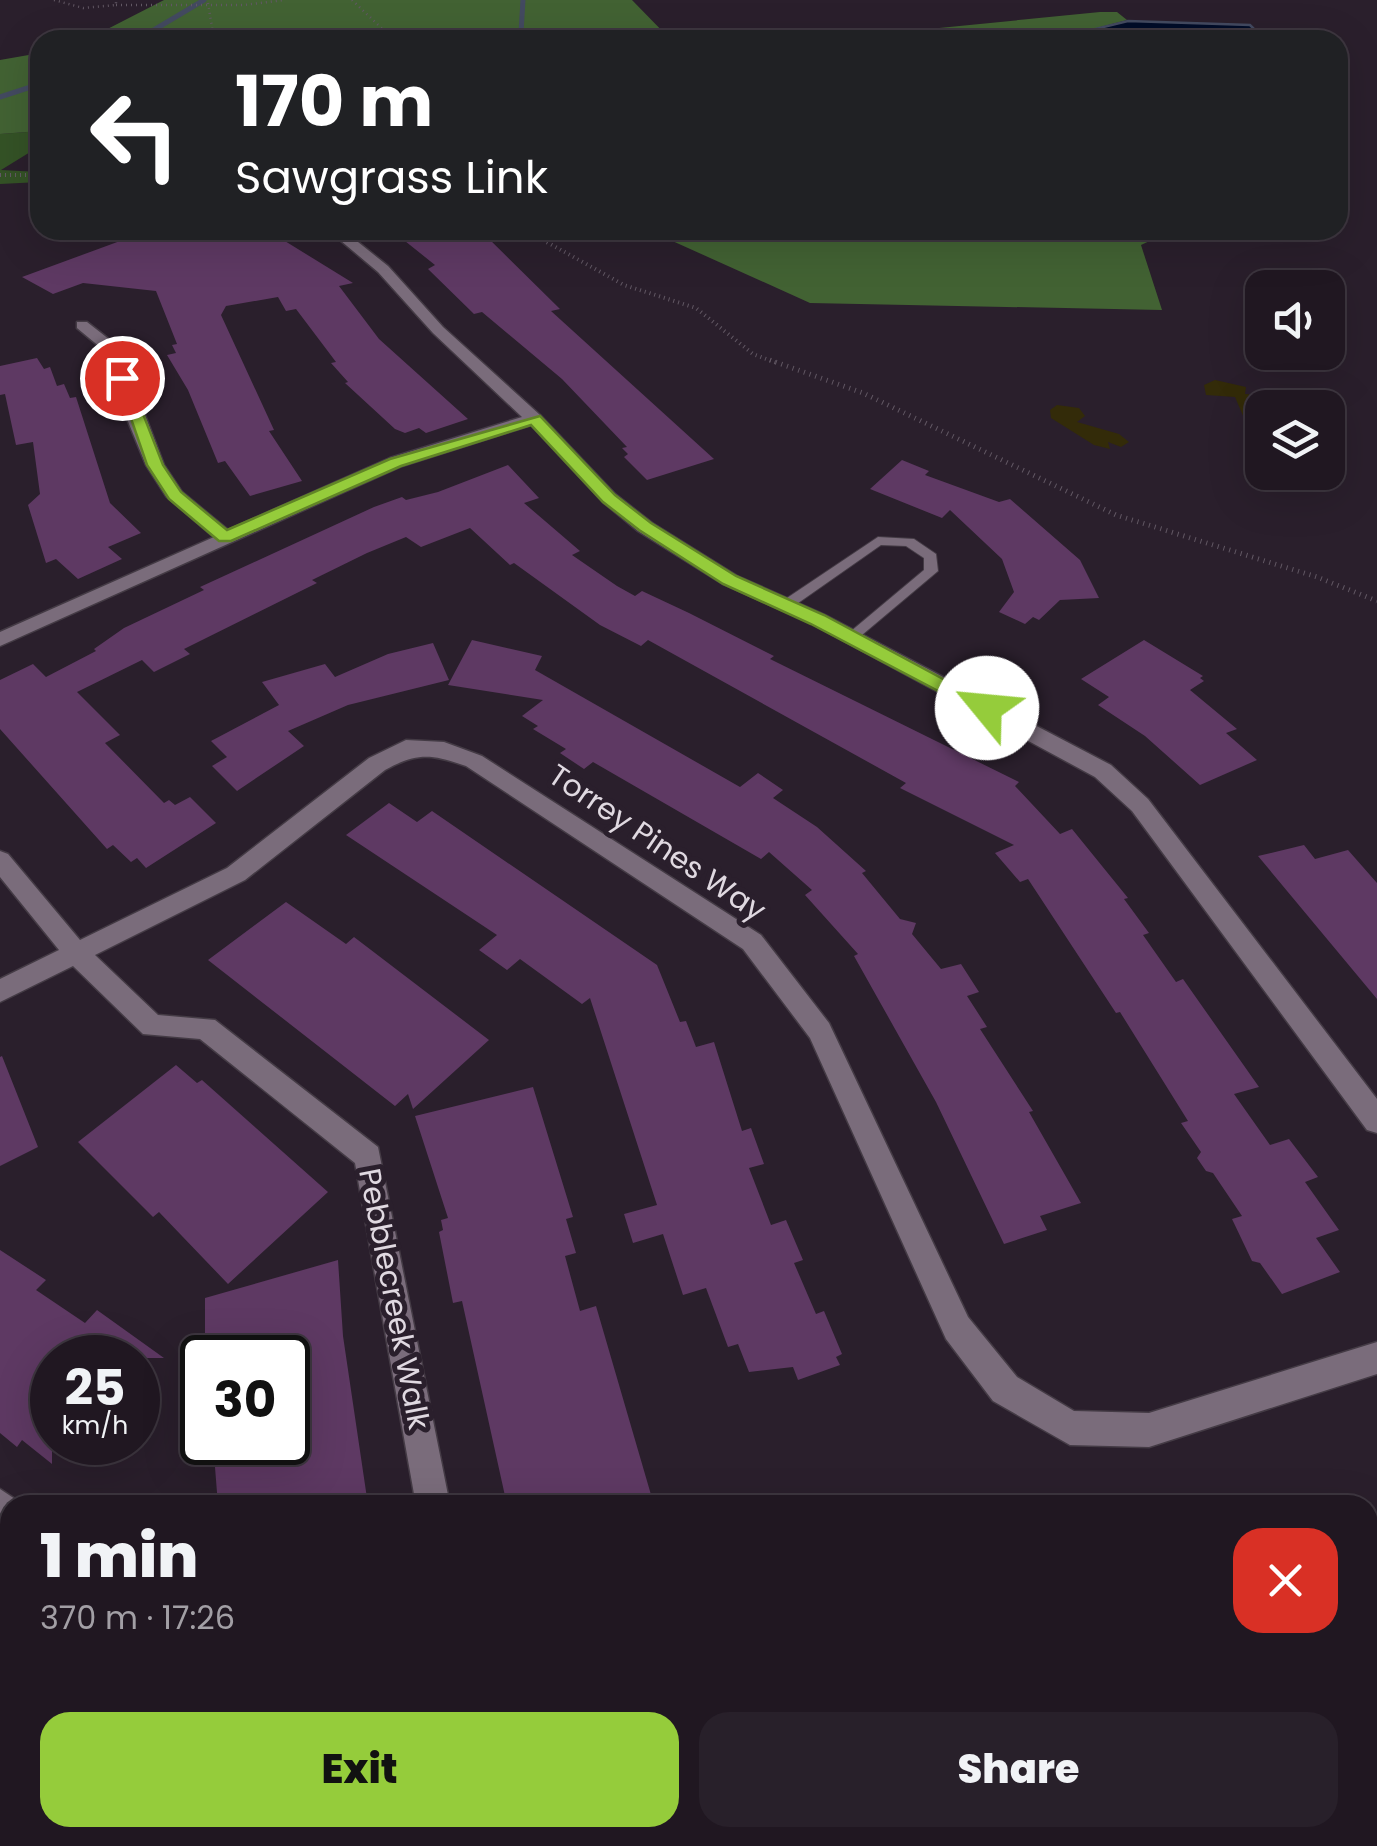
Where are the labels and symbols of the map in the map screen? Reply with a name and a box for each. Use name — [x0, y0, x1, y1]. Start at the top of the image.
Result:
pin — [80, 336, 165, 421]
position arrow — [935, 656, 1039, 760]
street label: Torrey Pines Way — [540, 754, 775, 931]
street label: Pebblecreek Walk — [348, 1165, 441, 1434]
speed limit sign: 30 — [180, 1335, 310, 1465]

